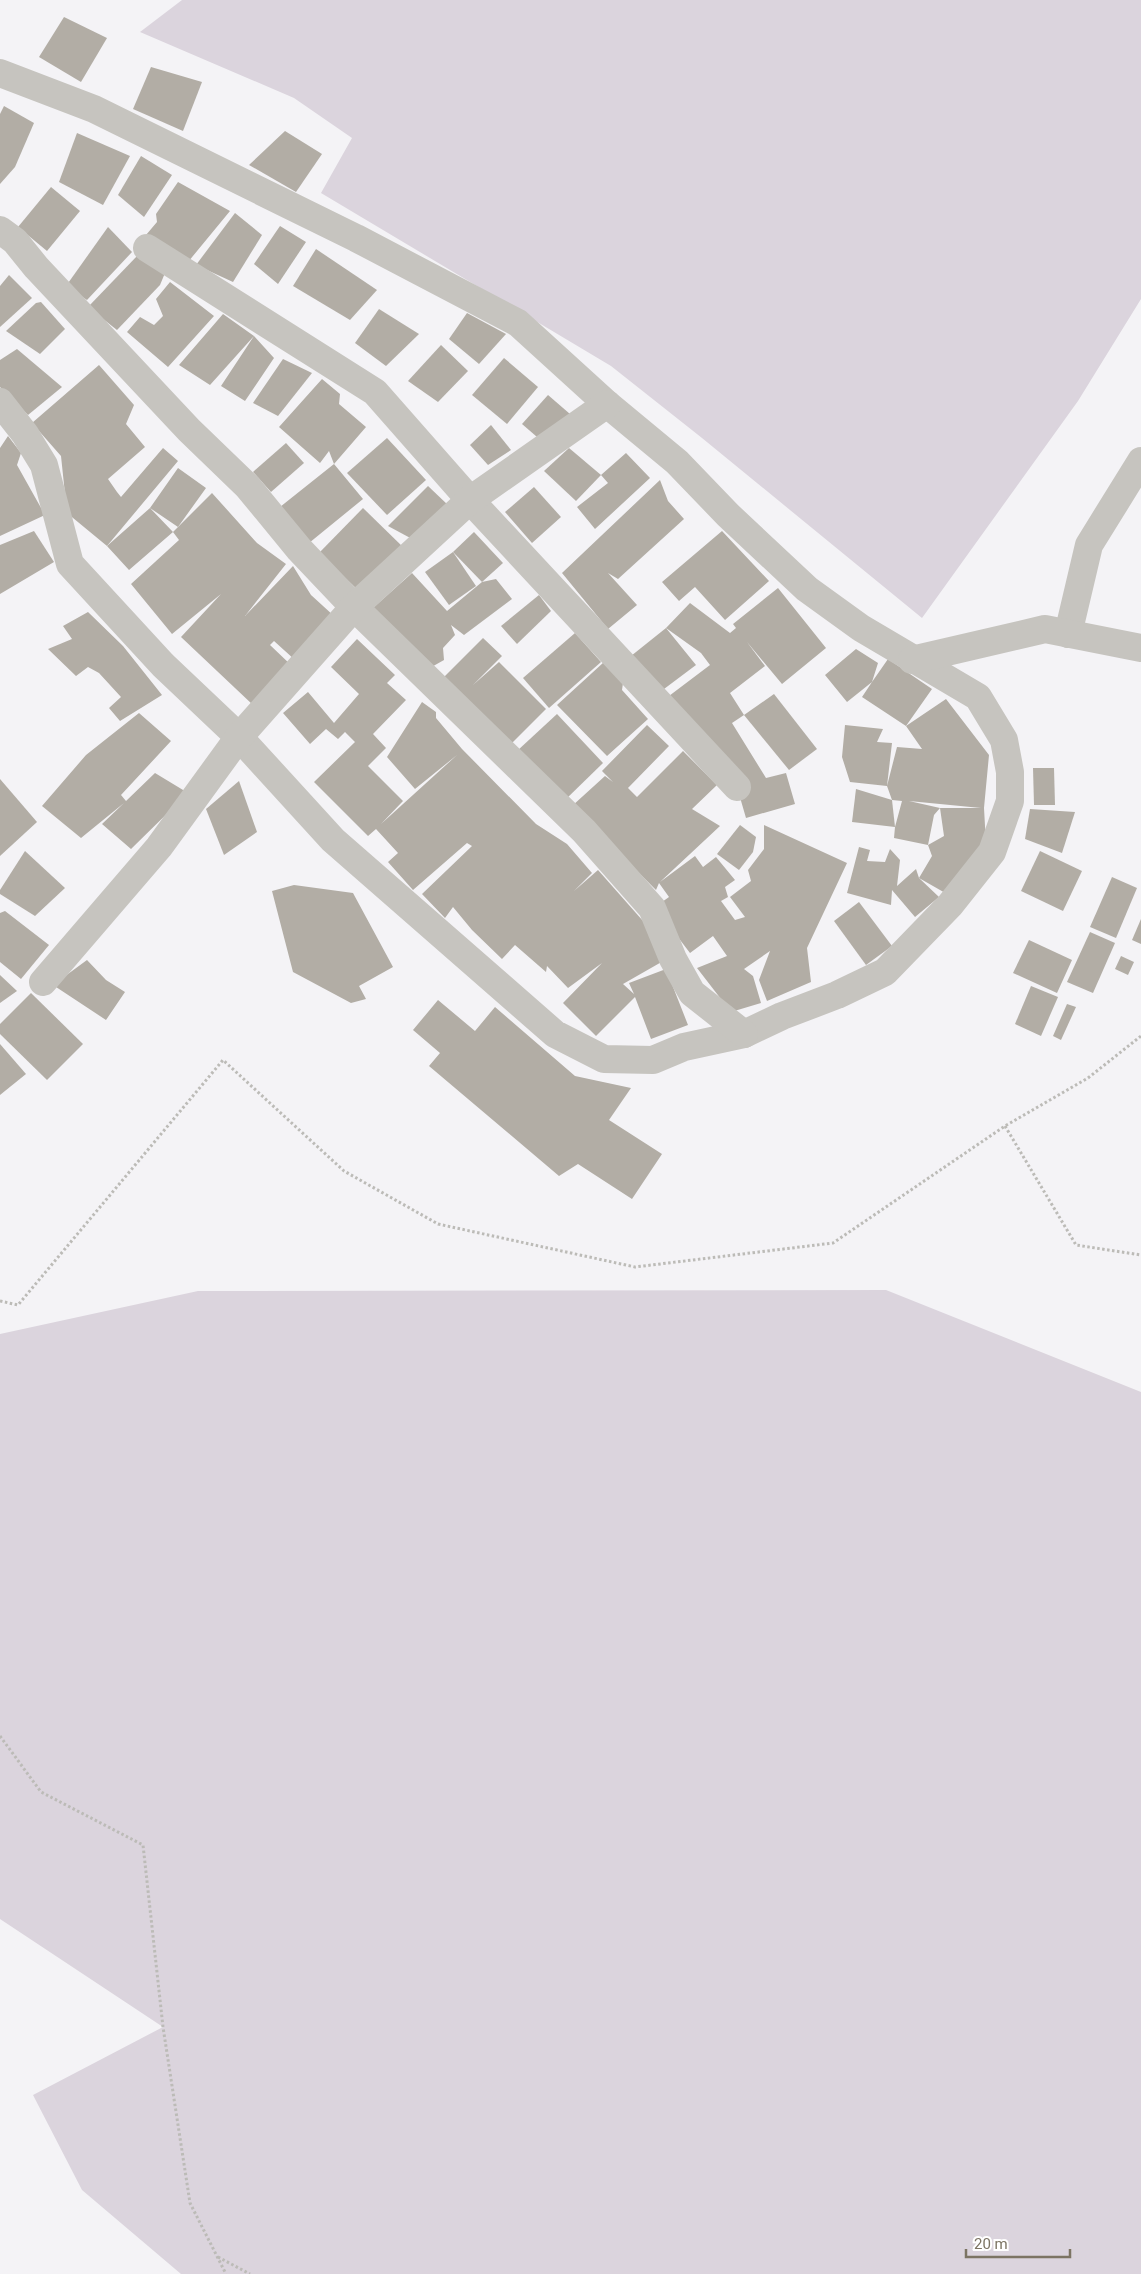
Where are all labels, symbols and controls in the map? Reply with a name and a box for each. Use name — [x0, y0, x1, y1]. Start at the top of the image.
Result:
scale bar — [966, 2226, 1070, 2258]
text: 20 m — [974, 2235, 1008, 2253]

